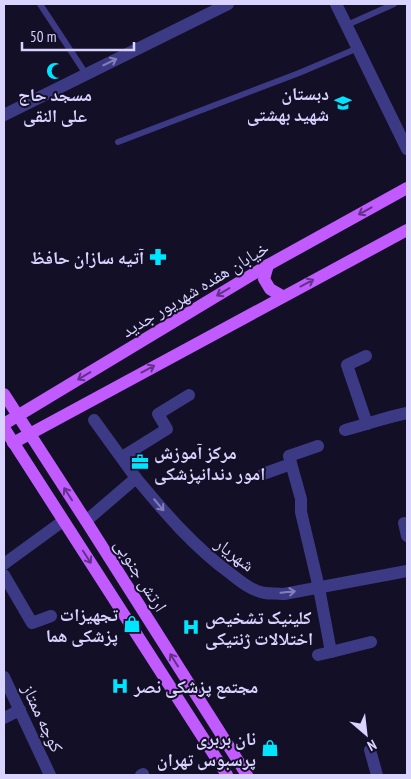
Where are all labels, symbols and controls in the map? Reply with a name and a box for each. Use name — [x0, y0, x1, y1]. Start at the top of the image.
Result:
scale bar — [22, 20, 135, 52]
text: 50 m — [30, 27, 56, 46]
one-way arrow — [102, 57, 117, 66]
mosque icon: مسجد حاج علی النقی — [45, 61, 65, 81]
place label: دبستان شهید بهشتی — [247, 82, 329, 126]
place label: مسجد حاج علی النقی — [18, 83, 92, 127]
school or university icon: دبستان شهید بهشتی — [333, 93, 353, 113]
one-way arrow — [357, 206, 372, 216]
street label: خیابان هفده شهریور جدید — [117, 236, 273, 342]
place label: آتیه سازان حافظ — [30, 246, 144, 269]
pharmacy icon: آتیه سازان حافظ — [148, 247, 168, 267]
one-way arrow — [299, 278, 314, 288]
one-way arrow — [217, 287, 231, 297]
one-way arrow — [141, 363, 155, 373]
one-way arrow — [78, 371, 92, 381]
place label: مرکز آموزش امور دندانپزشکی — [154, 441, 265, 485]
office icon: مرکز آموزش امور دندانپزشکی — [130, 452, 150, 472]
one-way arrow — [63, 487, 73, 501]
one-way arrow — [153, 498, 164, 511]
street label: شهریار — [210, 531, 259, 576]
street label: ارتش جنوبی — [110, 534, 172, 616]
one-way arrow — [81, 550, 92, 564]
one-way arrow — [280, 587, 296, 597]
place label: تجهیزات پزشکی هما — [46, 603, 118, 647]
place label: کلینیک تشخیص اختلالات ژنتیکی — [205, 606, 313, 650]
shop icon: تجهیزات پزشکی هما — [122, 614, 142, 634]
hospital icon: کلینیک تشخیص اختلالات ژنتیکی — [181, 617, 201, 637]
one-way arrow — [169, 654, 179, 668]
place label: مجتمع پزشکی نصر — [133, 675, 258, 699]
hospital icon: مجتمع پزشکی نصر — [110, 676, 130, 696]
street label: کوچه ممتاز — [17, 679, 69, 756]
north arrow — [341, 709, 391, 759]
place label: نان بربری پرسبوس تهران — [157, 727, 256, 771]
text: N — [365, 736, 380, 755]
shop icon: نان بربری پرسبوس تهران — [260, 738, 280, 758]

